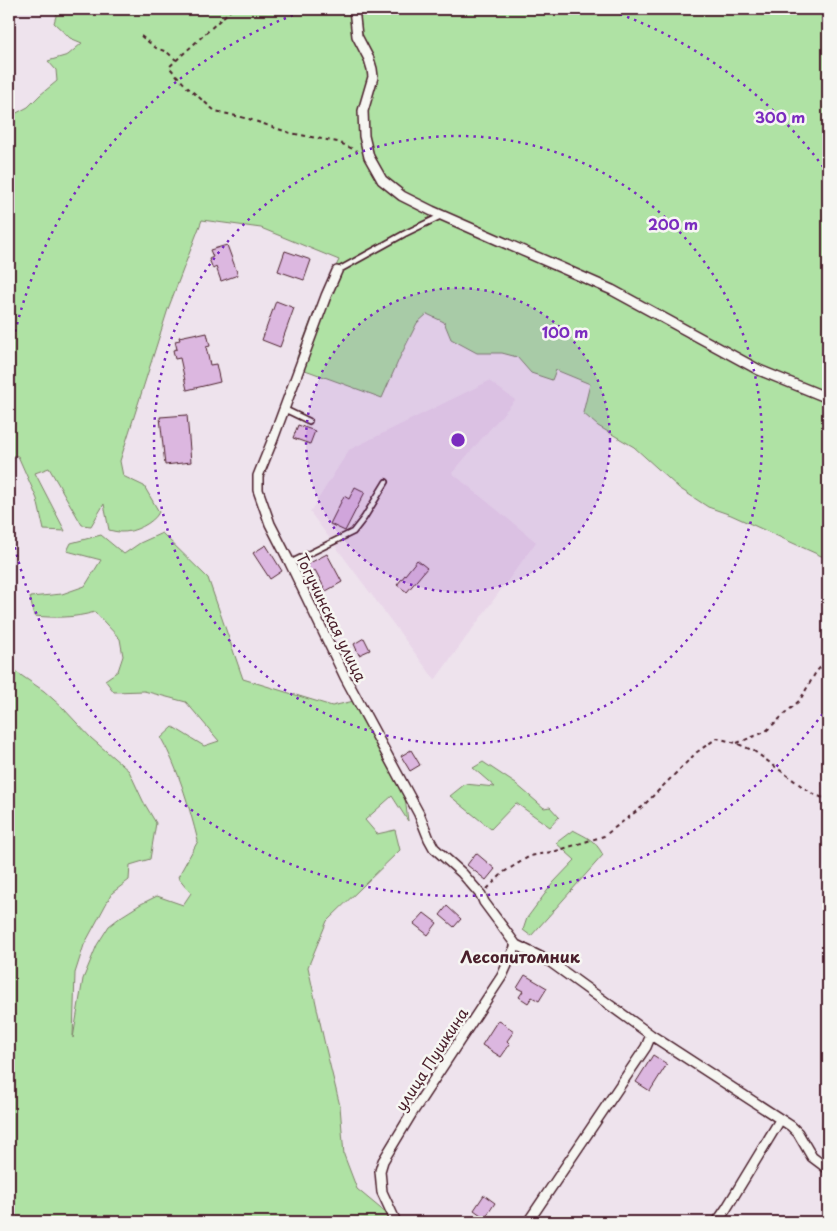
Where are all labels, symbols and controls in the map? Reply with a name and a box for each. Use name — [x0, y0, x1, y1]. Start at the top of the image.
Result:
text: 300 m — [755, 105, 805, 128]
text: 200 m — [648, 212, 698, 235]
text: 100 m — [542, 320, 588, 343]
centre of rings — [449, 431, 467, 449]
street label: Тогучинская улица — [291, 549, 373, 686]
district label: Лесопитомник — [460, 944, 581, 968]
street label: улица Пушкина — [389, 1002, 473, 1115]

